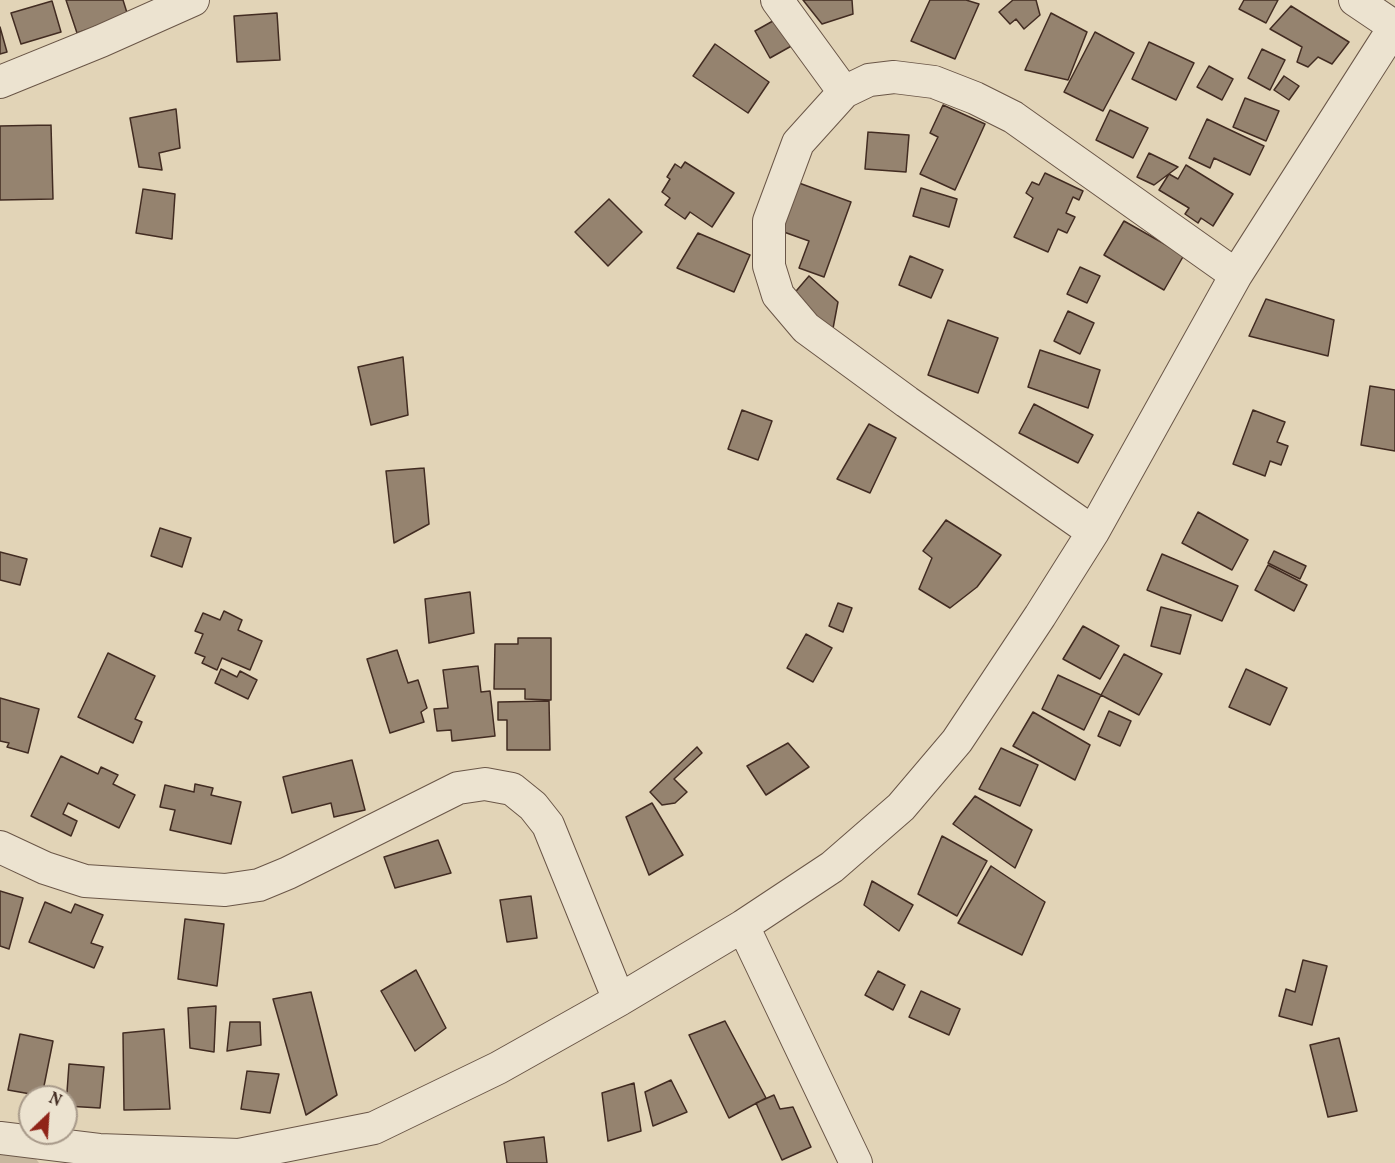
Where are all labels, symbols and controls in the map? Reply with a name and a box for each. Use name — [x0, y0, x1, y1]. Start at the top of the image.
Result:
north arrow — [18, 1085, 78, 1145]
text: N — [45, 1088, 65, 1113]

